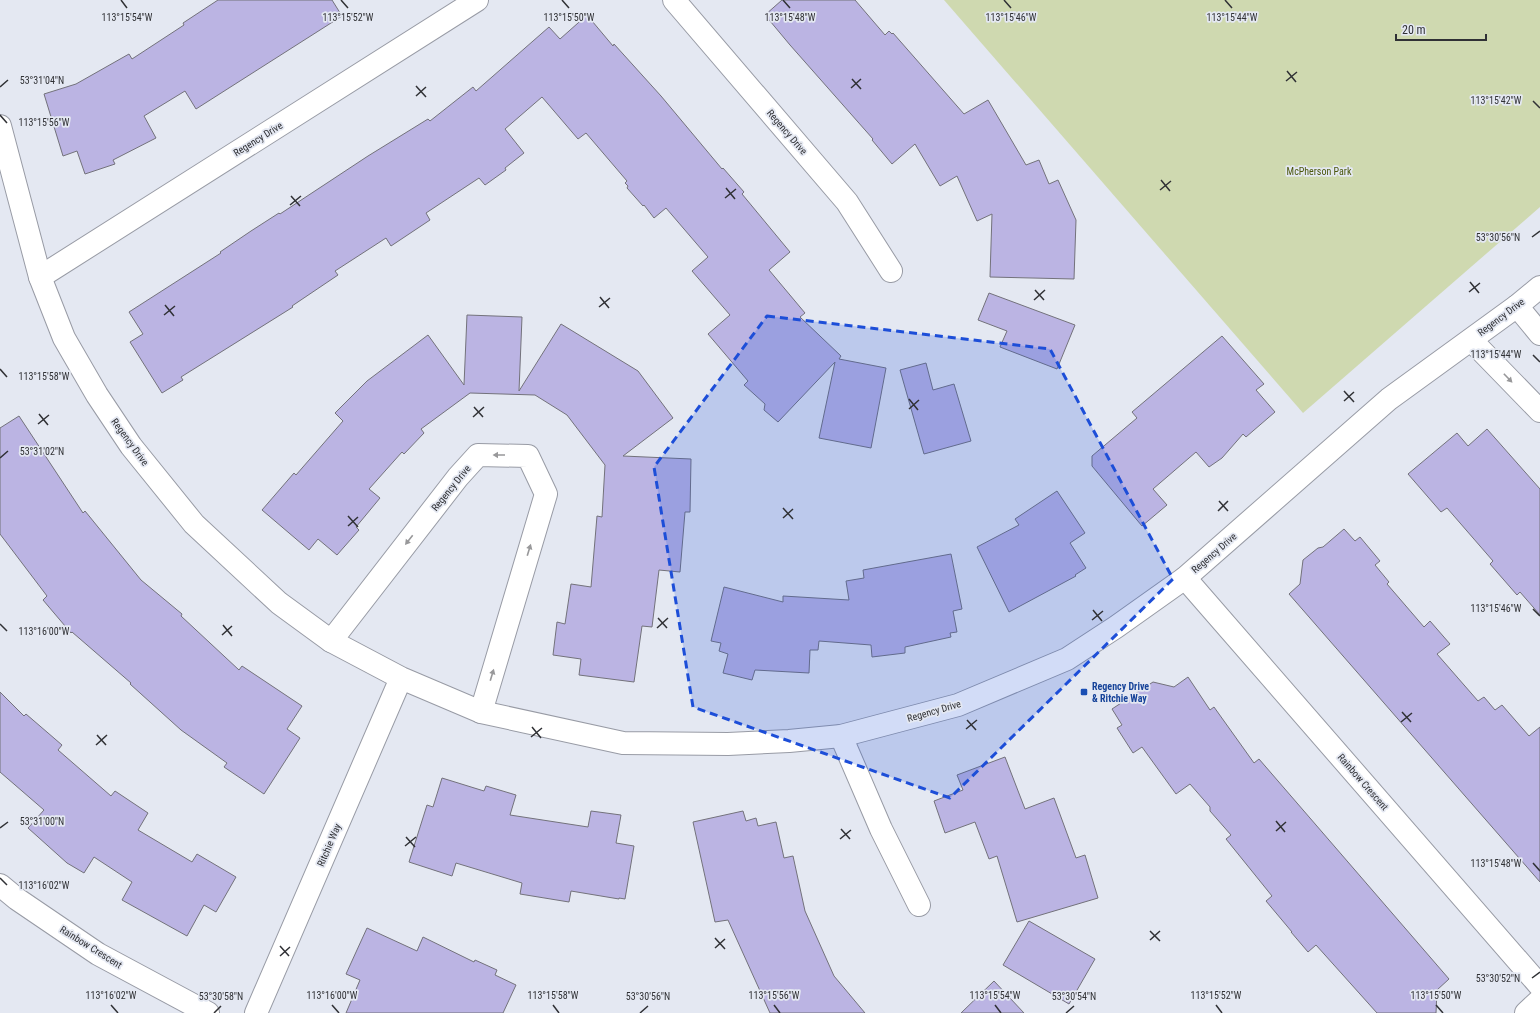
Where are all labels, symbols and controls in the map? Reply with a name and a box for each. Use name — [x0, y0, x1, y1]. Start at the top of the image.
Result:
text: 113°15'54"W — [102, 12, 153, 23]
text: 113°15'52"W — [323, 12, 374, 23]
text: 113°15'50"W — [544, 12, 595, 23]
text: 113°15'48"W — [765, 12, 816, 23]
text: 113°15'46"W — [986, 12, 1037, 23]
text: 113°15'44"W — [1207, 12, 1258, 23]
scale bar — [1396, 16, 1486, 42]
text: 20 m — [1402, 23, 1426, 37]
text: 53°31'04"N — [20, 75, 64, 86]
text: 113°15'42"W — [1471, 95, 1522, 106]
street label: Regency Drive — [765, 107, 810, 157]
text: 113°15'56"W — [19, 117, 70, 128]
street label: Regency Drive — [232, 119, 285, 158]
park label: McPherson Park — [1287, 166, 1352, 177]
text: 53°30'56"N — [1476, 232, 1520, 243]
street label: Regency Drive — [1476, 296, 1527, 338]
text: 113°15'44"W — [1471, 349, 1522, 360]
text: 113°15'58"W — [19, 371, 70, 382]
one-way arrow — [1503, 373, 1513, 383]
street label: Regency Drive — [109, 416, 151, 468]
text: 53°31'02"N — [20, 446, 64, 457]
one-way arrow — [493, 452, 505, 459]
street label: Regency Drive — [429, 463, 473, 513]
street label: Regency Drive — [1189, 530, 1239, 575]
one-way arrow — [405, 535, 414, 546]
one-way arrow — [526, 544, 532, 556]
text: 113°15'46"W — [1471, 603, 1522, 614]
text: 113°16'00"W — [19, 626, 70, 637]
one-way arrow — [489, 668, 495, 680]
place label: Regency Drive & Ritchie Way — [1092, 681, 1149, 704]
marker: Regency Drive & Ritchie Way — [1079, 687, 1089, 697]
street label: Regency Drive — [906, 698, 962, 724]
street label: Rainbow Crescent — [1336, 752, 1390, 812]
text: 53°31'00"N — [20, 816, 64, 827]
street label: Ritchie Way — [315, 822, 343, 868]
text: 113°15'48"W — [1471, 858, 1522, 869]
text: 113°16'02"W — [19, 880, 70, 891]
street label: Rainbow Crescent — [58, 924, 124, 970]
text: 53°30'52"N — [1476, 973, 1520, 984]
text: 113°16'02"W — [86, 990, 137, 1001]
text: 113°16'00"W — [307, 990, 358, 1001]
text: 113°15'58"W — [528, 990, 579, 1001]
text: 113°15'56"W — [749, 990, 800, 1001]
text: 113°15'54"W — [970, 990, 1021, 1001]
text: 113°15'52"W — [1191, 990, 1242, 1001]
text: 113°15'50"W — [1411, 990, 1462, 1001]
text: 53°30'58"N — [199, 991, 243, 1002]
text: 53°30'56"N — [626, 991, 670, 1002]
text: 53°30'54"N — [1052, 991, 1096, 1002]

